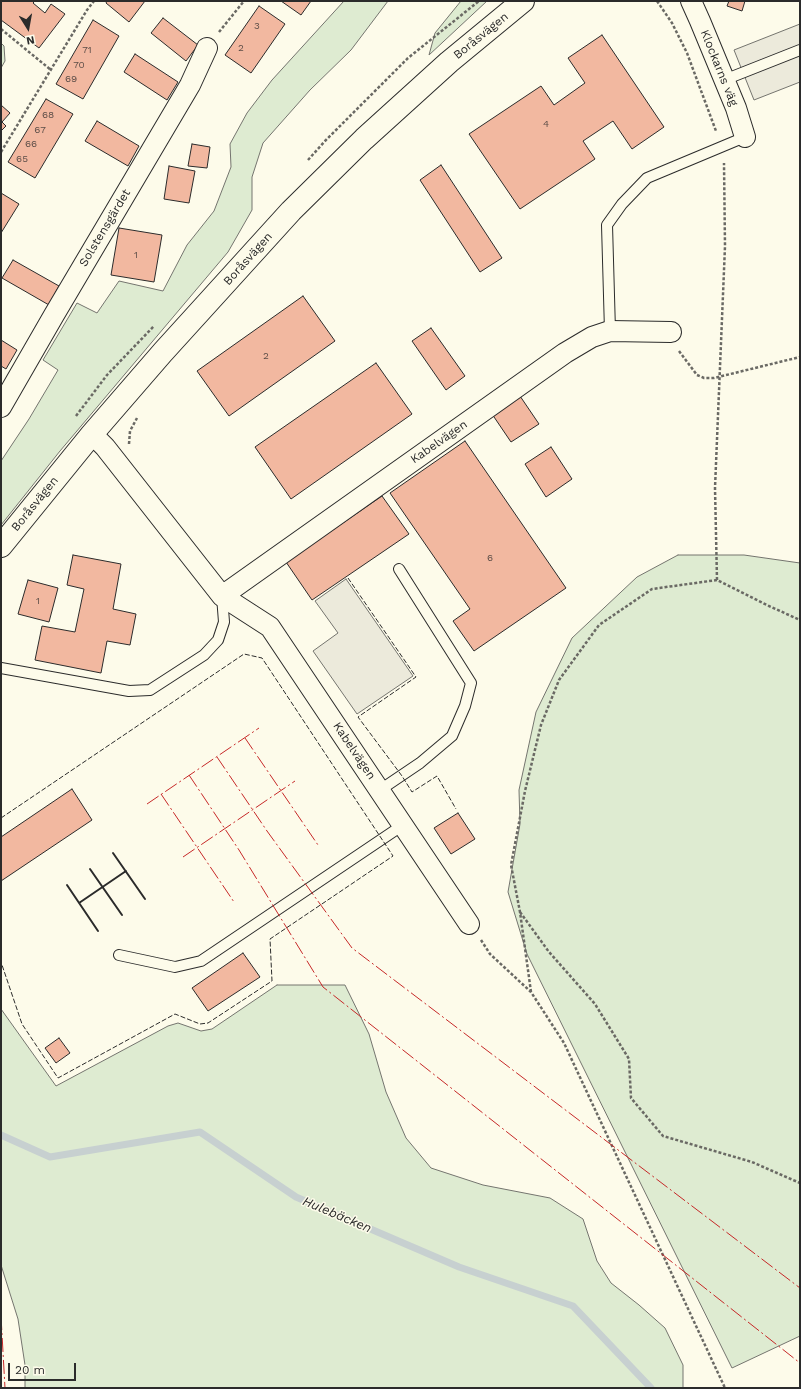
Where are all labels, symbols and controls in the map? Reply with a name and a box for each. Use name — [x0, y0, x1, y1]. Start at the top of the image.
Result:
north arrow — [8, 8, 48, 48]
street label: Boråsvägen — [451, 10, 511, 62]
house number: 3 — [254, 20, 260, 32]
street label: Klockarns väg — [697, 28, 741, 108]
text: N — [25, 33, 36, 47]
house number: 2 — [238, 42, 244, 54]
house number: 71 — [82, 44, 92, 56]
house number: 70 — [73, 59, 85, 71]
house number: 69 — [65, 73, 77, 85]
house number: 68 — [42, 109, 54, 121]
house number: 4 — [543, 118, 549, 130]
house number: 67 — [34, 124, 46, 136]
house number: 66 — [25, 138, 37, 150]
house number: 65 — [16, 153, 28, 165]
street label: Solstensgärdet — [76, 187, 134, 269]
street label: Boråsvägen — [220, 230, 276, 288]
house number: 1 — [134, 249, 138, 261]
house number: 2 — [263, 350, 269, 362]
street label: Kabelvägen — [408, 417, 470, 467]
street label: Boråsvägen — [9, 474, 61, 534]
house number: 6 — [487, 552, 493, 564]
house number: 1 — [36, 595, 40, 607]
street label: Kabelvägen — [330, 720, 378, 782]
water label: Hulebäcken — [300, 1193, 374, 1237]
scale bar — [10, 1355, 78, 1381]
text: 20 m — [15, 1363, 45, 1377]

